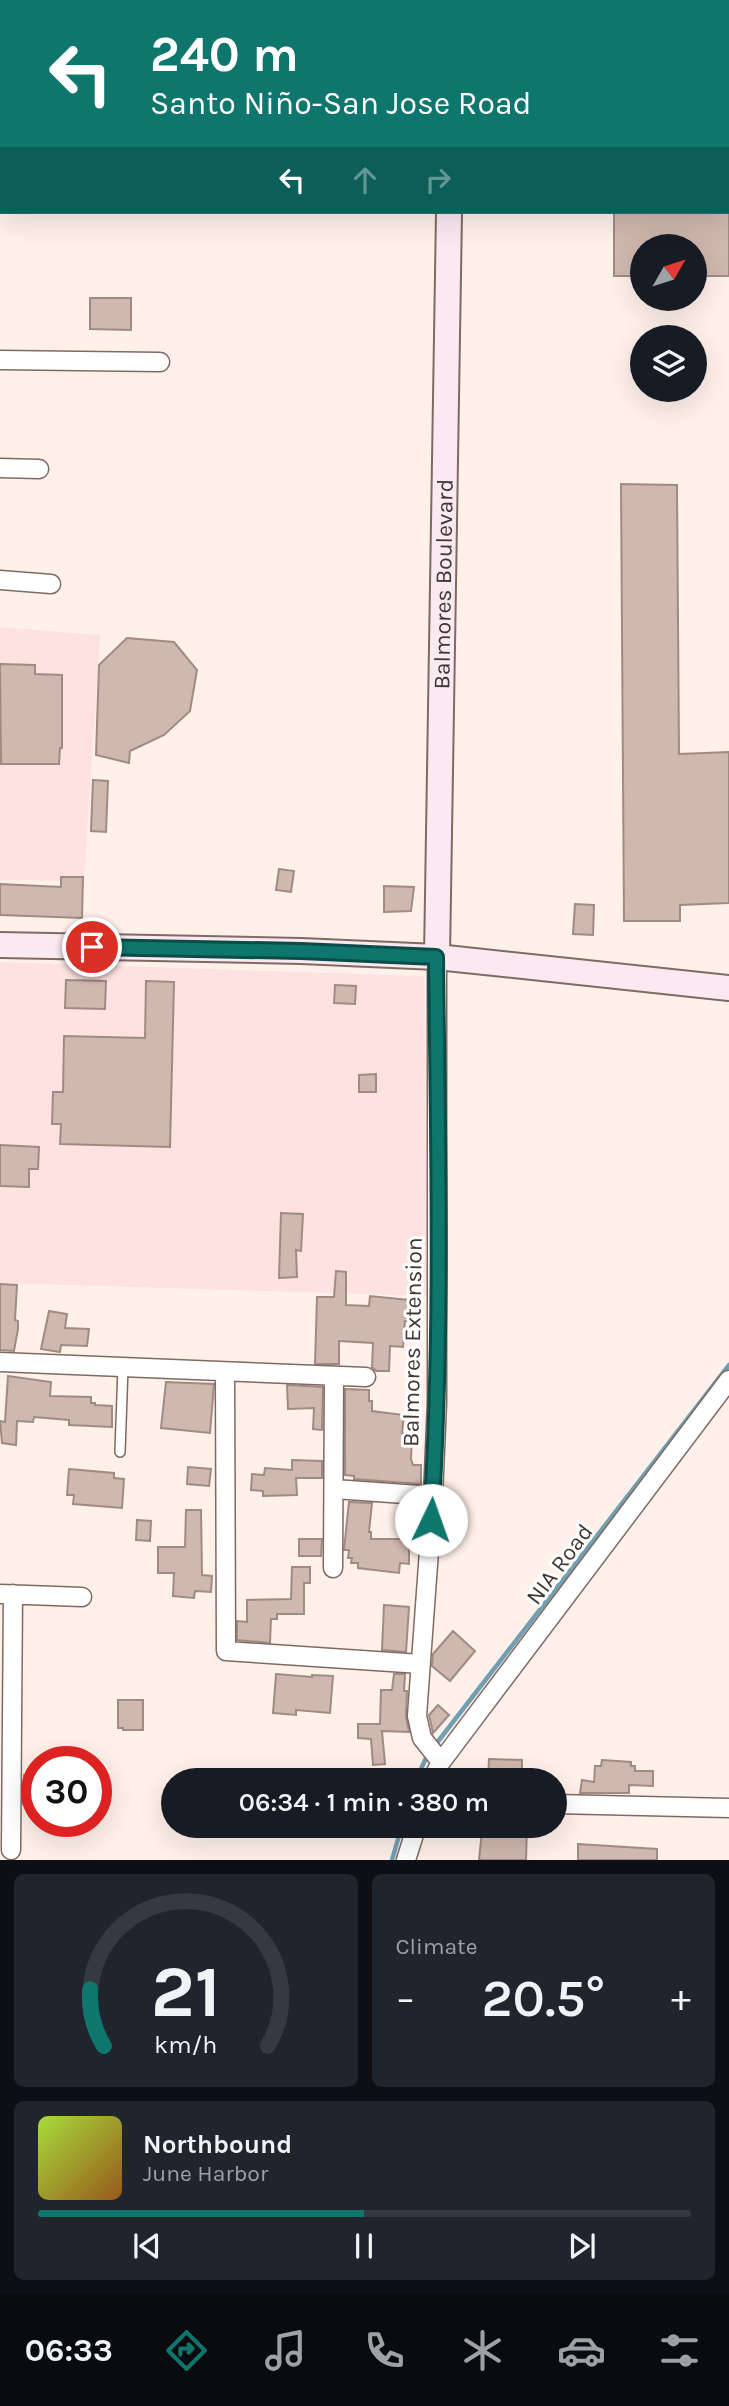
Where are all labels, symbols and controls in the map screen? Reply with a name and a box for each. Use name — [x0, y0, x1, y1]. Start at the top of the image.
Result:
text: 240 m — [150, 26, 299, 83]
icon: left — [35, 28, 126, 119]
text: Santo Niño-San Jose Road — [150, 85, 532, 122]
icon: left — [273, 161, 311, 199]
icon: ahead — [346, 161, 384, 199]
icon: right — [419, 161, 457, 199]
north arrow — [630, 234, 707, 312]
map controls — [630, 234, 707, 402]
button: layers — [630, 325, 707, 402]
street label: Balmores Boulevard — [428, 479, 459, 690]
pin — [62, 917, 122, 977]
icon: arrive — [73, 928, 111, 966]
street label: Balmores Extension — [397, 1237, 428, 1447]
position arrow — [394, 1483, 468, 1557]
street label: NIA Road — [520, 1519, 598, 1610]
speed limit sign: 30 — [21, 1746, 112, 1837]
text: 06:34 · 1 min · 380 m — [239, 1787, 489, 1818]
text: Climate — [396, 1933, 478, 1960]
text: 21 — [151, 1950, 221, 2035]
text: 20.5° — [481, 1968, 605, 2029]
text: − — [396, 1976, 415, 2021]
text: + — [671, 1976, 691, 2021]
text: km/h — [154, 2030, 217, 2059]
text: Northbound — [143, 2129, 292, 2160]
text: June Harbor — [143, 2160, 268, 2187]
icon: previous — [128, 2227, 166, 2265]
icon: pause — [345, 2227, 383, 2265]
icon: next — [563, 2227, 601, 2265]
icon: directions — [162, 2326, 211, 2375]
icon: music — [261, 2326, 310, 2375]
icon: phone — [360, 2326, 409, 2375]
icon: climate — [458, 2326, 507, 2375]
icon: car — [557, 2326, 606, 2375]
icon: filters — [655, 2326, 704, 2375]
text: 06:33 — [25, 2332, 113, 2369]

